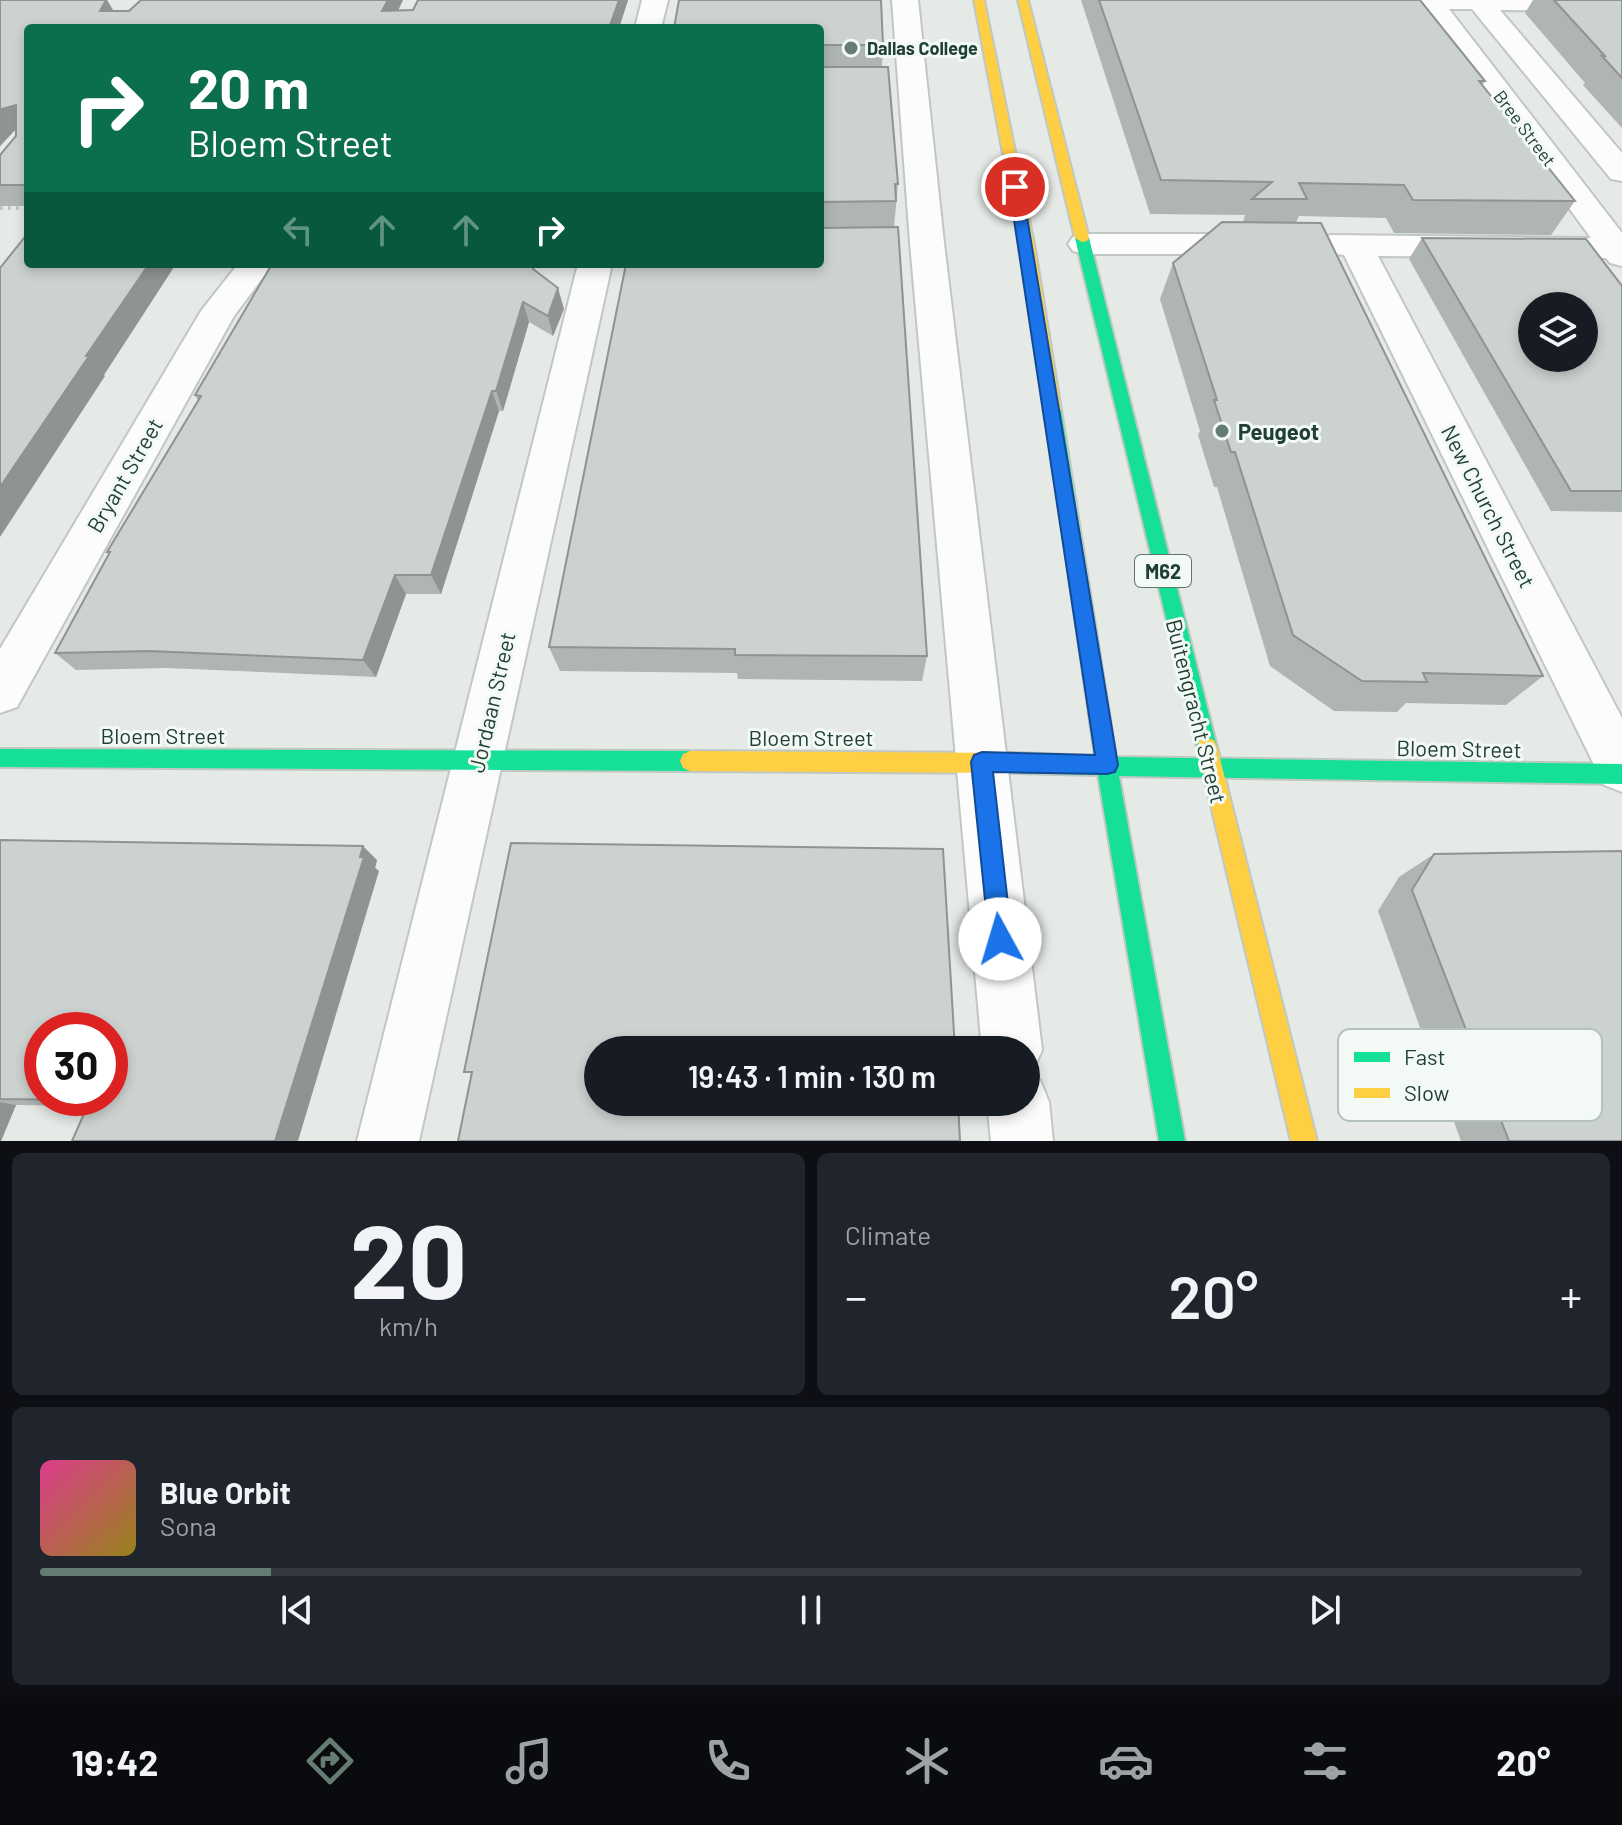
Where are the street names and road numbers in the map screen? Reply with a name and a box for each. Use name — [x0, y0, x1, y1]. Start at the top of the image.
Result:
street label: Bree Street — [1489, 86, 1561, 170]
street label: Bryant Street — [81, 413, 167, 537]
street label: New Church Street — [1437, 420, 1541, 592]
road number: M62 — [1135, 555, 1191, 587]
street label: Buitengracht Street — [1162, 616, 1232, 806]
street label: Jordaan Street — [462, 629, 520, 775]
street label: Bloem Street — [100, 722, 226, 748]
street label: Bloem Street — [748, 724, 874, 750]
street label: Bloem Street — [1396, 734, 1522, 762]

